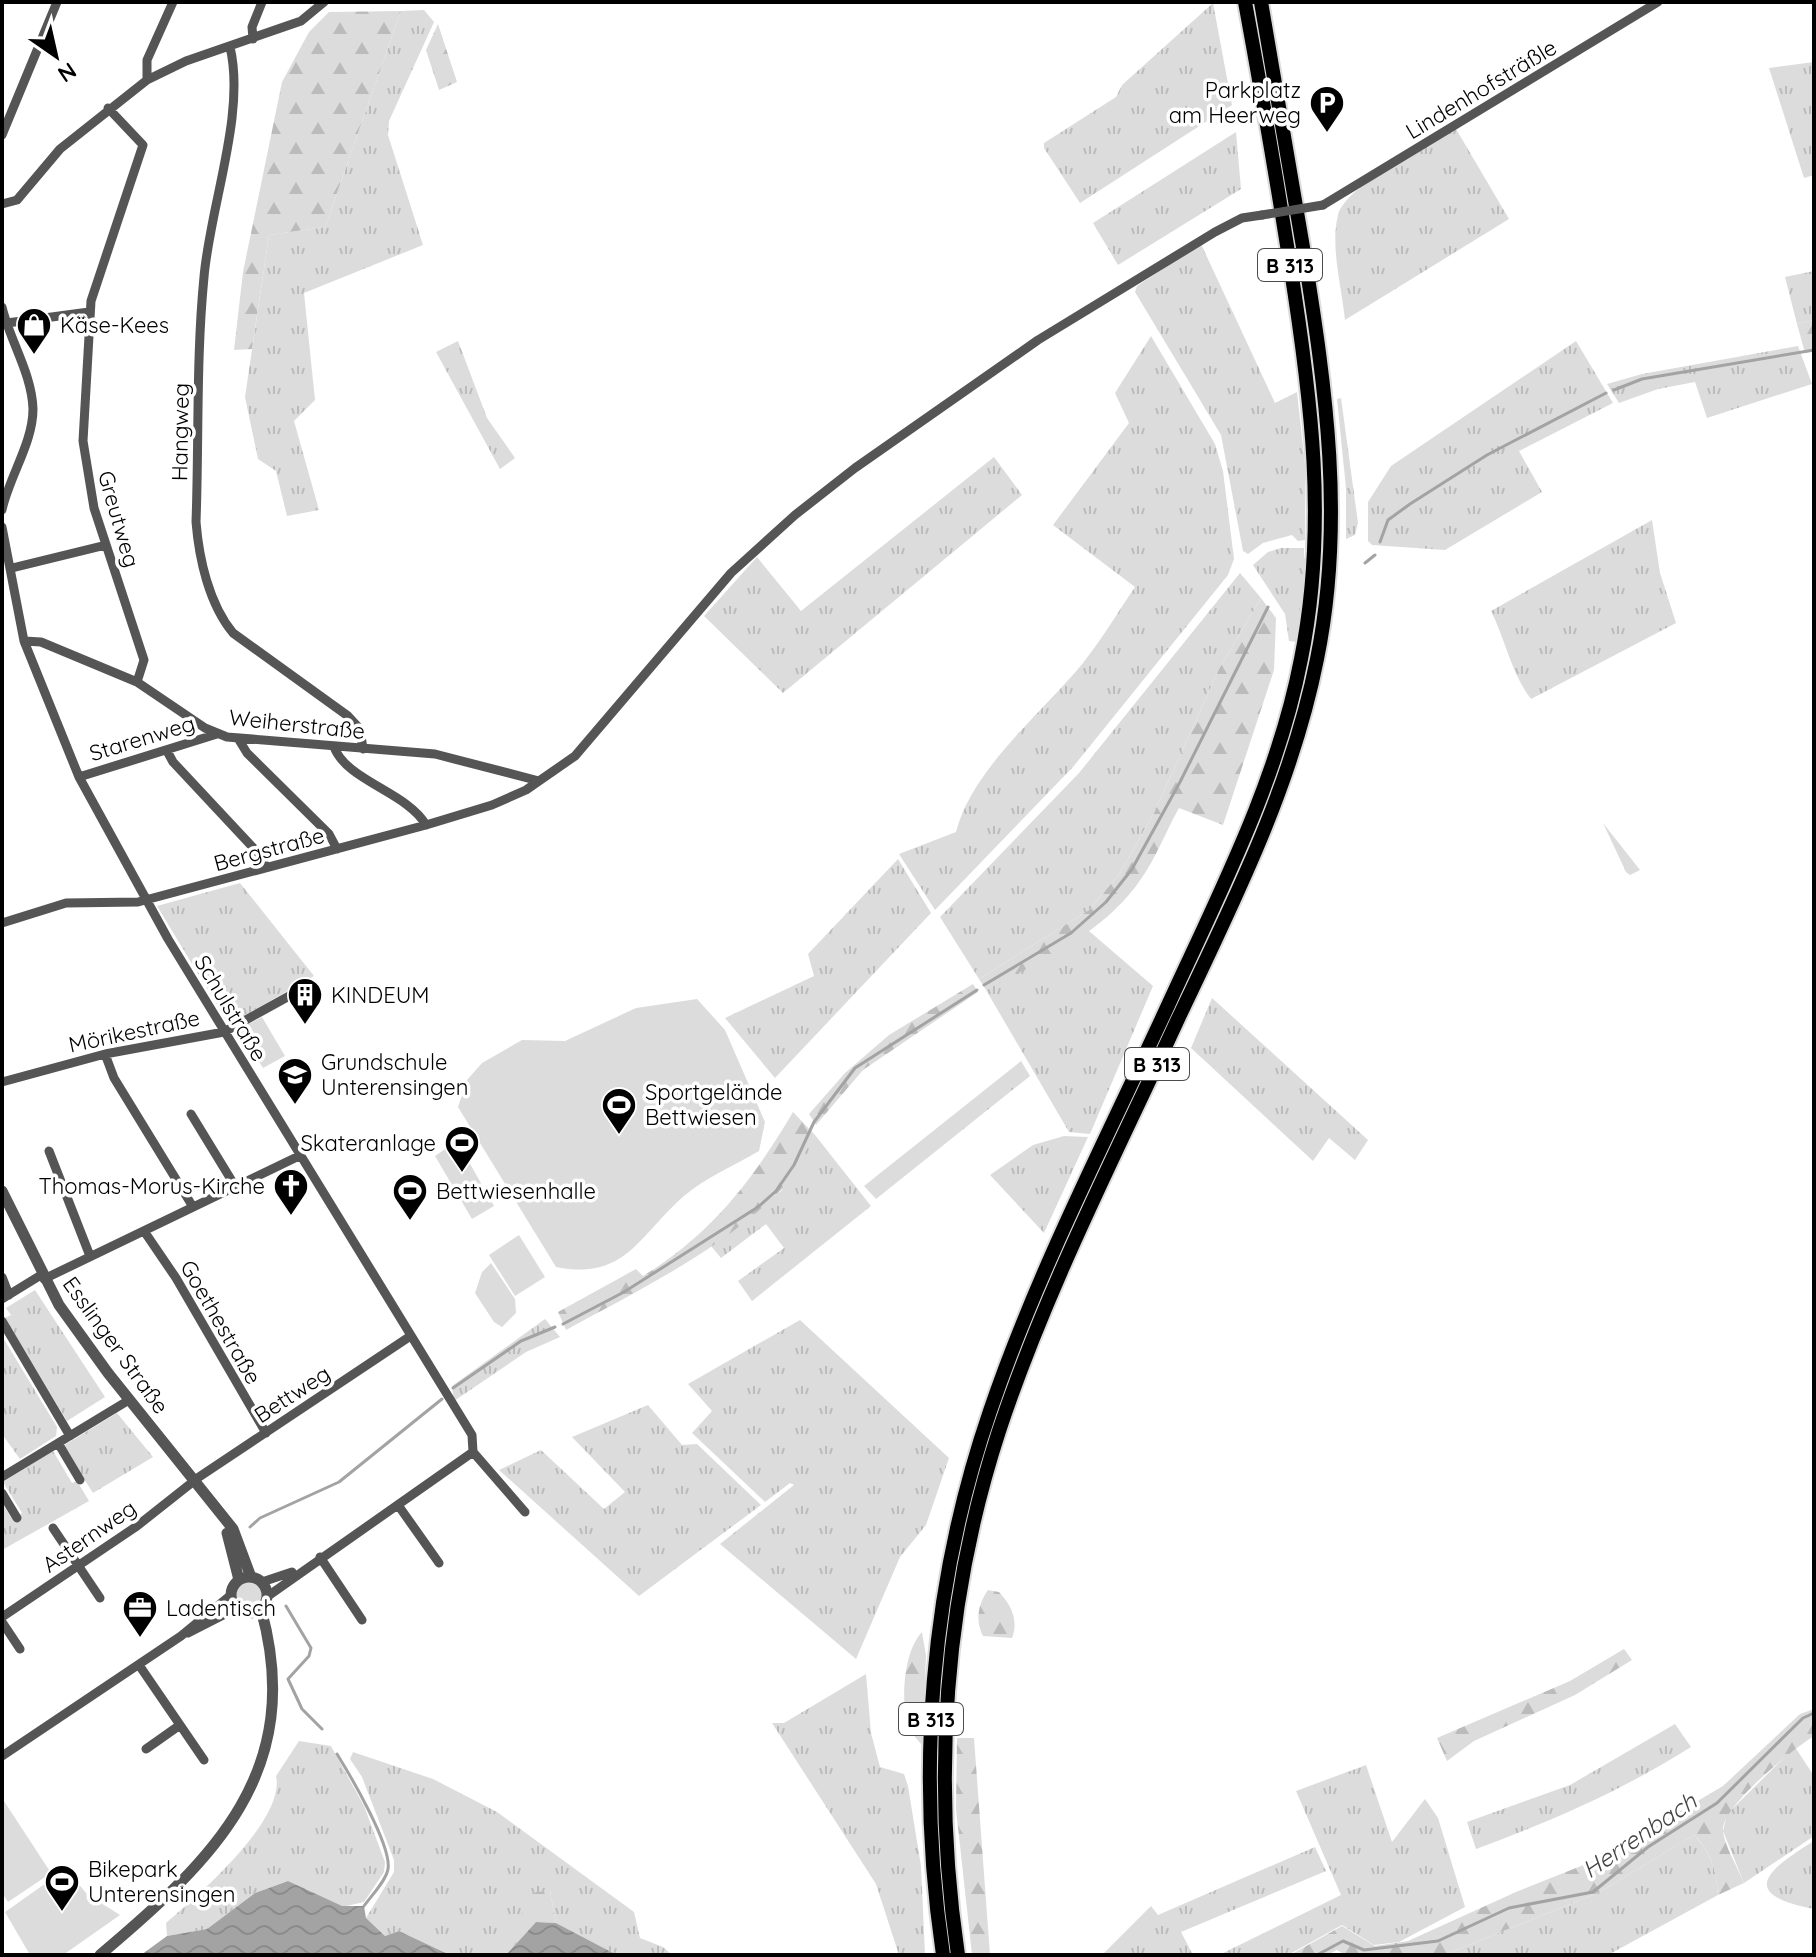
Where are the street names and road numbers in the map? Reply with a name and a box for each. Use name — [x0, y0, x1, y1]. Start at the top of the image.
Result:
street label: Lindenhofsträßle — [1400, 33, 1562, 145]
road number: B 313 — [1258, 249, 1322, 281]
street label: Hangweg — [165, 383, 195, 481]
street label: Greutweg — [92, 467, 146, 571]
street label: Weiherstraße — [228, 703, 366, 745]
street label: Starenweg — [86, 709, 198, 767]
street label: Bergstraße — [211, 821, 327, 877]
street label: Schulstraße — [188, 950, 274, 1066]
street label: Mörikestraße — [66, 1003, 202, 1059]
road number: B 313 — [1125, 1048, 1189, 1080]
street label: Goethestraße — [174, 1255, 268, 1389]
street label: Esslinger Straße — [57, 1271, 175, 1419]
street label: Bettweg — [249, 1359, 335, 1429]
street label: Asternweg — [37, 1494, 141, 1578]
road number: B 313 — [899, 1703, 963, 1735]

